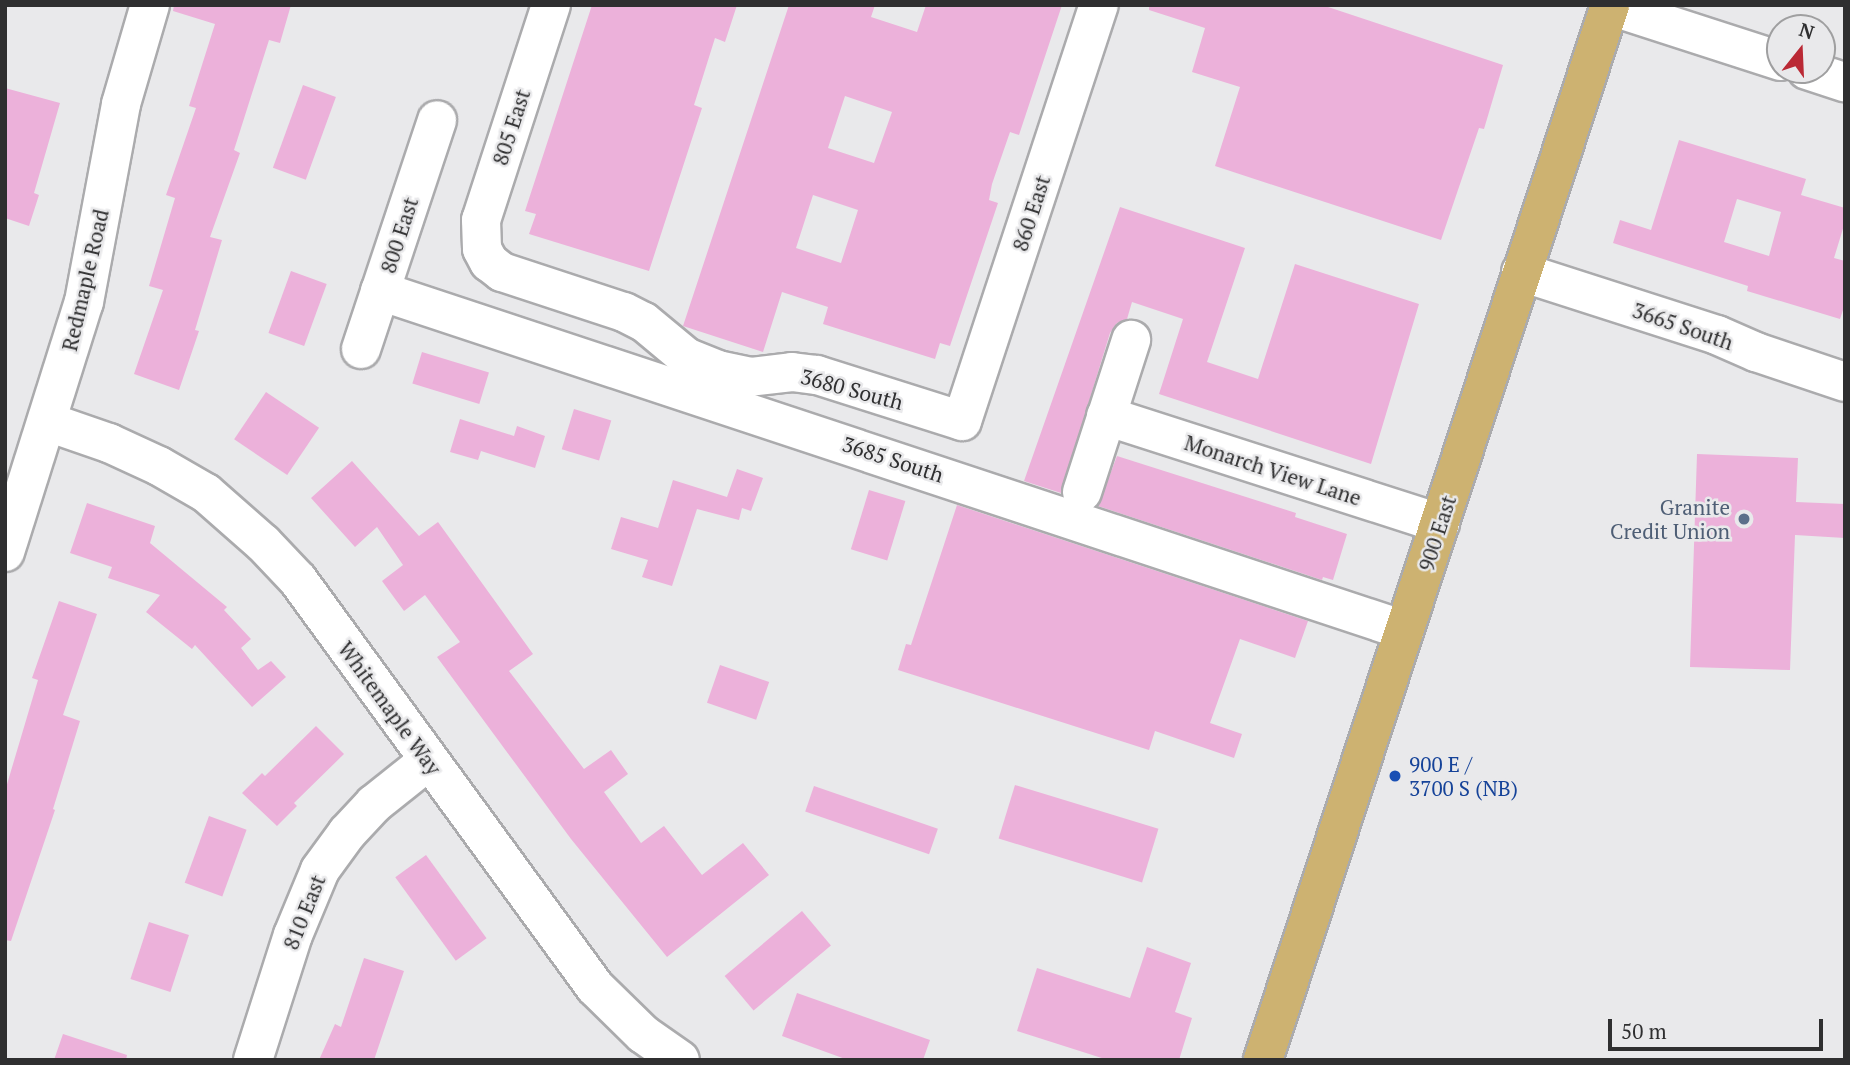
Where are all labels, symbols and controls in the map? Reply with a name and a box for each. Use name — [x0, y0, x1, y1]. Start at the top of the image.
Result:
north arrow — [1766, 14, 1836, 84]
text: N — [1796, 16, 1818, 45]
street label: 805 East — [487, 86, 535, 168]
street label: 860 East — [1007, 172, 1055, 254]
street label: 800 East — [375, 194, 423, 276]
street label: Redmaple Road — [56, 207, 114, 353]
street label: 3665 South — [1629, 297, 1737, 355]
street label: 3680 South — [798, 363, 906, 415]
street label: Monarch View Lane — [1181, 429, 1365, 511]
street label: 3685 South — [839, 431, 947, 487]
street label: 900 East — [1413, 492, 1461, 574]
place label: Granite Credit Union — [1610, 494, 1730, 544]
marker: Granite Credit Union — [1736, 511, 1752, 527]
street label: Whitemaple Way — [333, 636, 447, 780]
place label: 900 E / 3700 S (NB) — [1409, 751, 1518, 801]
marker: 900 E / 3700 S (NB) — [1387, 768, 1403, 784]
street label: 810 East — [278, 871, 330, 953]
scale bar — [1612, 1006, 1827, 1050]
text: 50 m — [1621, 1017, 1667, 1045]

